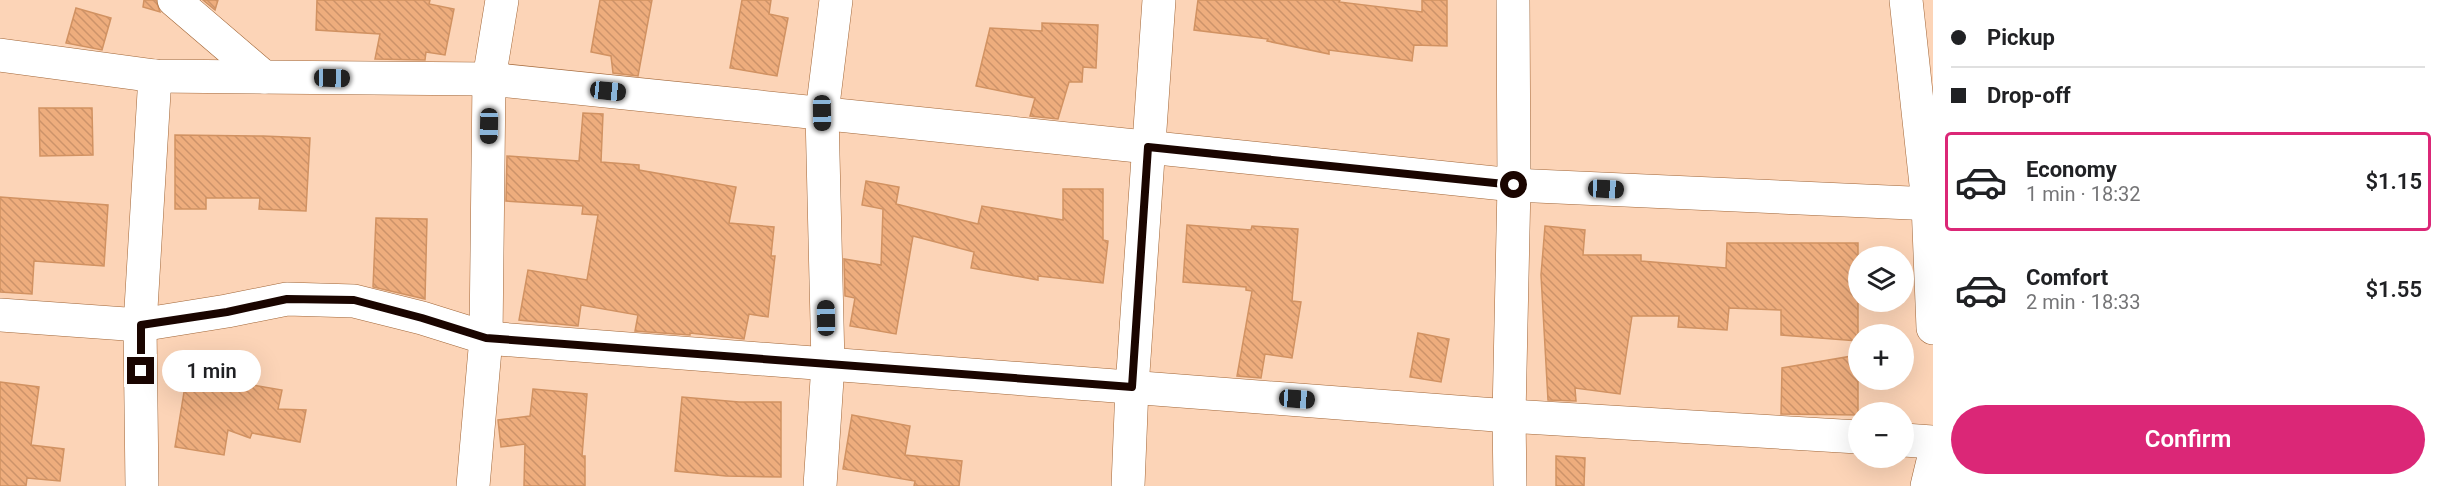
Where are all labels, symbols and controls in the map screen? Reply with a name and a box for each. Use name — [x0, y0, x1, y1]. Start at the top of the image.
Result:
text: Pickup — [1987, 25, 2055, 50]
car — [314, 69, 350, 87]
car — [589, 80, 627, 102]
text: Drop-off — [1987, 83, 2071, 108]
car — [813, 95, 831, 131]
car — [480, 108, 498, 144]
icon: car — [1954, 155, 2008, 209]
text: Economy — [2026, 157, 2117, 182]
text: $1.15 — [2365, 169, 2422, 194]
route start — [1500, 171, 1527, 198]
car — [1588, 179, 1624, 199]
text: 1 min · 18:32 — [2026, 182, 2141, 206]
map controls — [1848, 246, 1914, 468]
button: layers — [1848, 246, 1914, 312]
icon: car — [1954, 263, 2008, 317]
text: Comfort — [2026, 265, 2108, 290]
text: $1.55 — [2365, 277, 2422, 302]
text: 2 min · 18:33 — [2026, 290, 2141, 314]
car — [817, 300, 835, 336]
button: + — [1848, 324, 1914, 390]
callout: 1 min — [162, 350, 261, 392]
route end — [127, 357, 154, 384]
text: 1 min — [186, 359, 237, 383]
car — [1278, 389, 1316, 409]
button: − — [1848, 402, 1914, 468]
button: Confirm — [1951, 405, 2425, 474]

